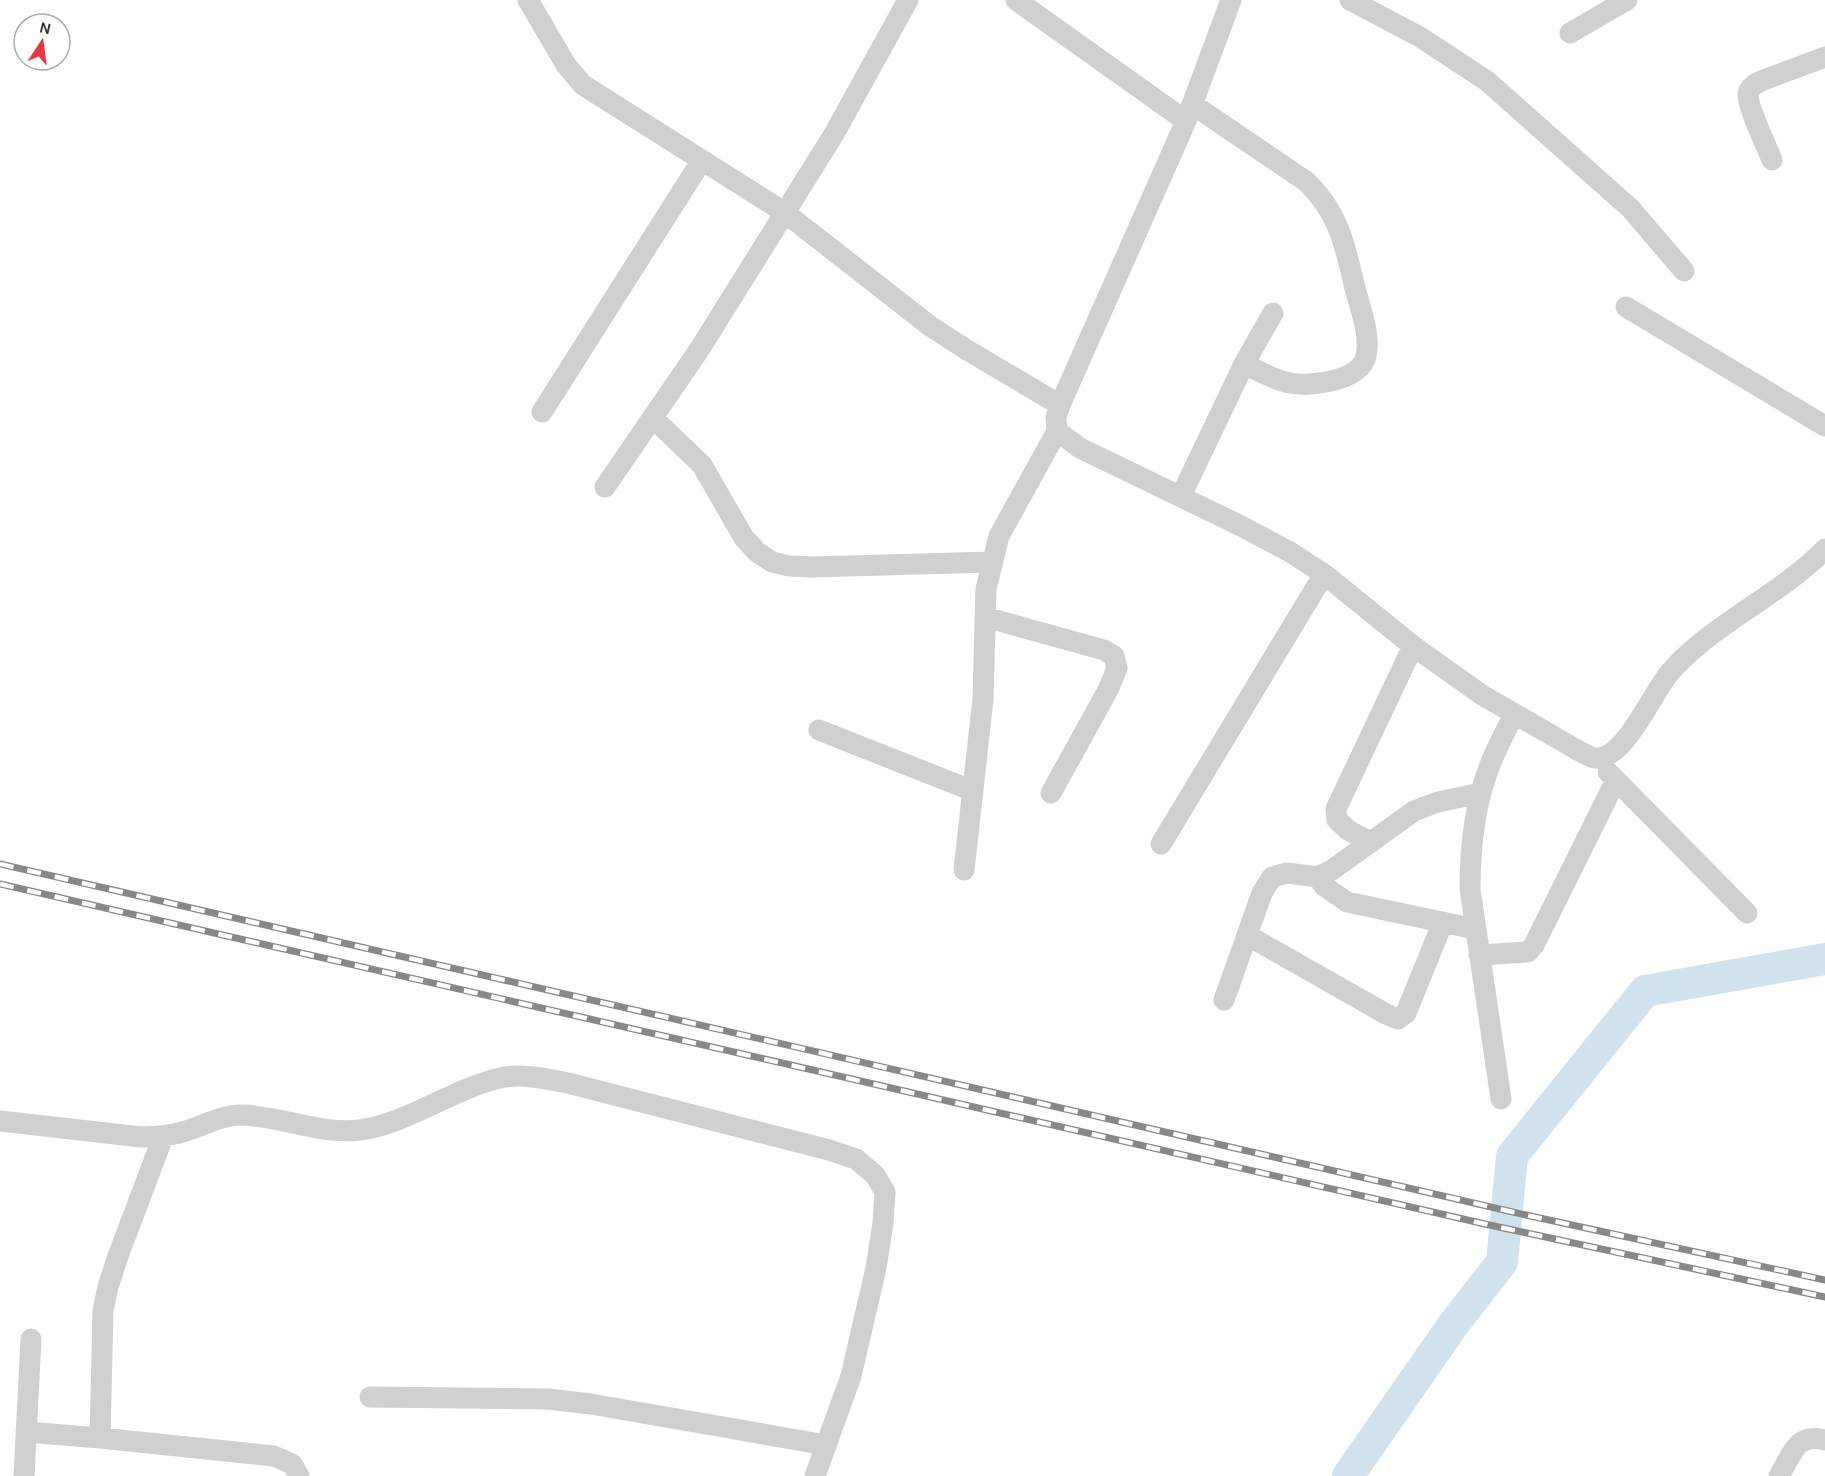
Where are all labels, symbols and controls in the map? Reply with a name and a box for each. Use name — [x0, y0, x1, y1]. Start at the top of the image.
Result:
north arrow — [12, 12, 72, 72]
text: N — [38, 17, 53, 38]

